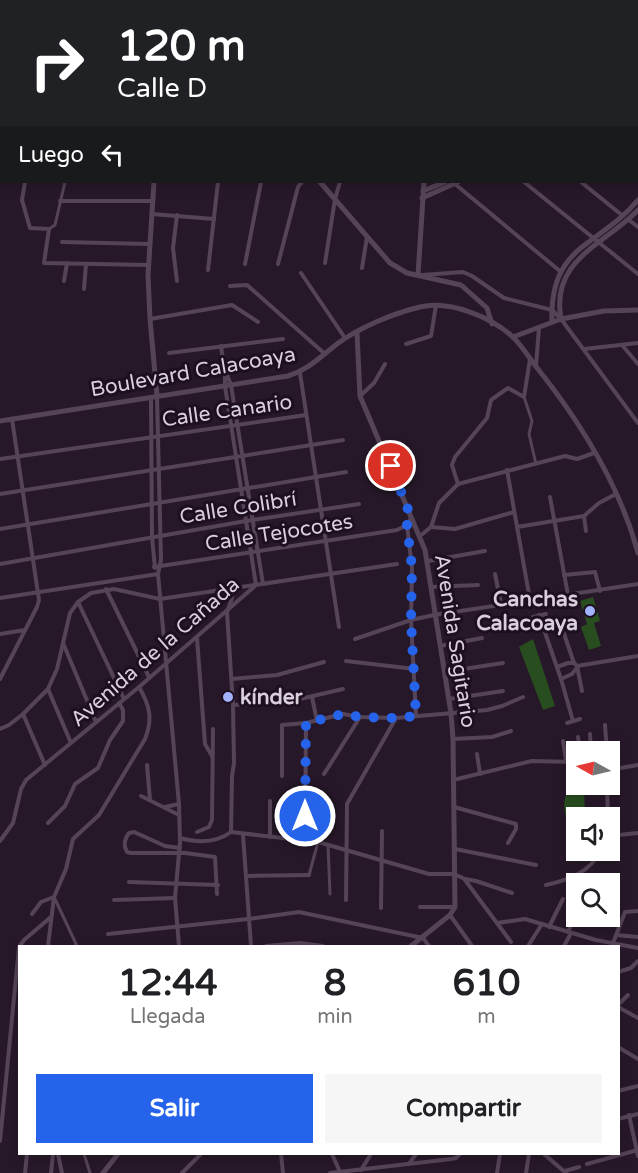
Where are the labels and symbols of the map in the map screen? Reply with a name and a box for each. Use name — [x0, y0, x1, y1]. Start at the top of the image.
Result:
street label: Boulevard Calacoaya — [88, 342, 298, 402]
street label: Calle Canario — [160, 389, 294, 433]
pin — [365, 440, 416, 491]
street label: Calle Colibrí — [178, 486, 298, 530]
street label: Calle Tejocotes — [203, 509, 355, 557]
street label: Avenida Sagitario — [429, 552, 481, 730]
street label: Avenida de la Cañada — [65, 572, 245, 732]
place label: Canchas Calacoaya — [476, 587, 578, 636]
marker: Canchas Calacoaya — [583, 604, 597, 618]
place label: kínder — [240, 685, 304, 710]
marker: kínder — [221, 690, 235, 704]
north arrow — [566, 741, 620, 795]
position arrow — [273, 784, 337, 848]

